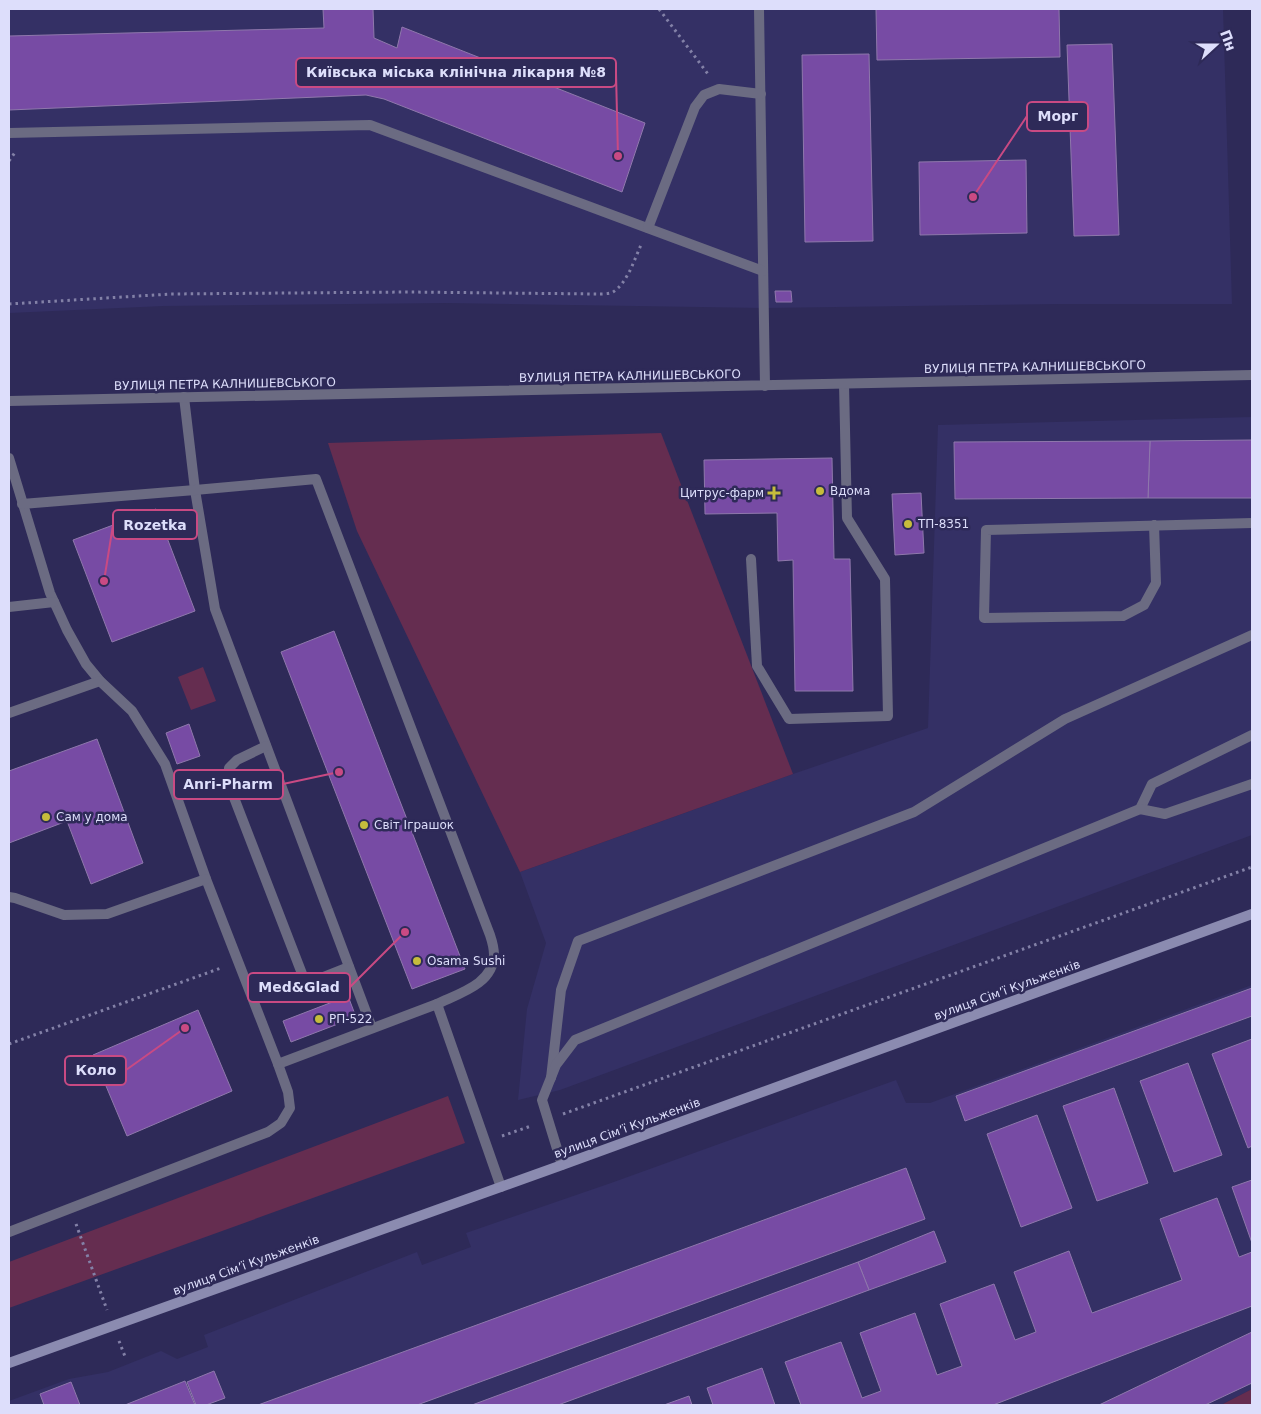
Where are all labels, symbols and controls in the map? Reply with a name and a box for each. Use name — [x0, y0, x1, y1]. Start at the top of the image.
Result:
north arrow — [1191, 20, 1241, 70]
text: Пн — [1217, 27, 1239, 53]
callout: Київська міська клінічна лікарня №8 — [296, 58, 616, 87]
text: Київська міська клінічна лікарня №8 — [306, 64, 606, 80]
callout: Морг — [1027, 102, 1088, 131]
text: Морг — [1038, 108, 1078, 124]
street label: ВУЛИЦЯ ПЕТРА КАЛНИШЕВСЬКОГО — [924, 358, 1146, 376]
street label: ВУЛИЦЯ ПЕТРА КАЛНИШЕВСЬКОГО — [519, 367, 741, 385]
street label: ВУЛИЦЯ ПЕТРА КАЛНИШЕВСЬКОГО — [114, 375, 336, 393]
place label: Вдома — [830, 484, 870, 498]
marker: Вдома — [814, 485, 826, 497]
place label: Цитрус-фарм — [680, 486, 764, 500]
marker: Цитрус-фарм — [768, 487, 780, 499]
callout: Rozetka — [113, 510, 197, 539]
text: Rozetka — [123, 517, 187, 533]
place label: ТП-8351 — [917, 517, 969, 531]
marker: ТП-8351 — [902, 518, 914, 530]
callout: Anri-Pharm — [174, 770, 283, 799]
text: Anri-Pharm — [183, 776, 273, 792]
place label: Сам у дома — [56, 810, 128, 824]
marker: Сам у дома — [40, 811, 52, 823]
place label: Світ Іграшок — [374, 818, 454, 832]
marker: Світ Іграшок — [358, 819, 370, 831]
place label: Osama Sushi — [427, 954, 505, 968]
marker: Osama Sushi — [411, 955, 423, 967]
street label: вулиця Сімʼї Кульженків — [932, 957, 1082, 1023]
callout: Med&Glad — [248, 973, 350, 1002]
text: Med&Glad — [258, 979, 340, 995]
place label: РП-522 — [329, 1012, 373, 1026]
marker: РП-522 — [313, 1013, 325, 1025]
callout: Коло — [65, 1056, 126, 1085]
text: Коло — [76, 1062, 117, 1078]
street label: вулиця Сімʼї Кульженків — [552, 1095, 702, 1161]
street label: вулиця Сімʼї Кульженків — [171, 1232, 321, 1298]

